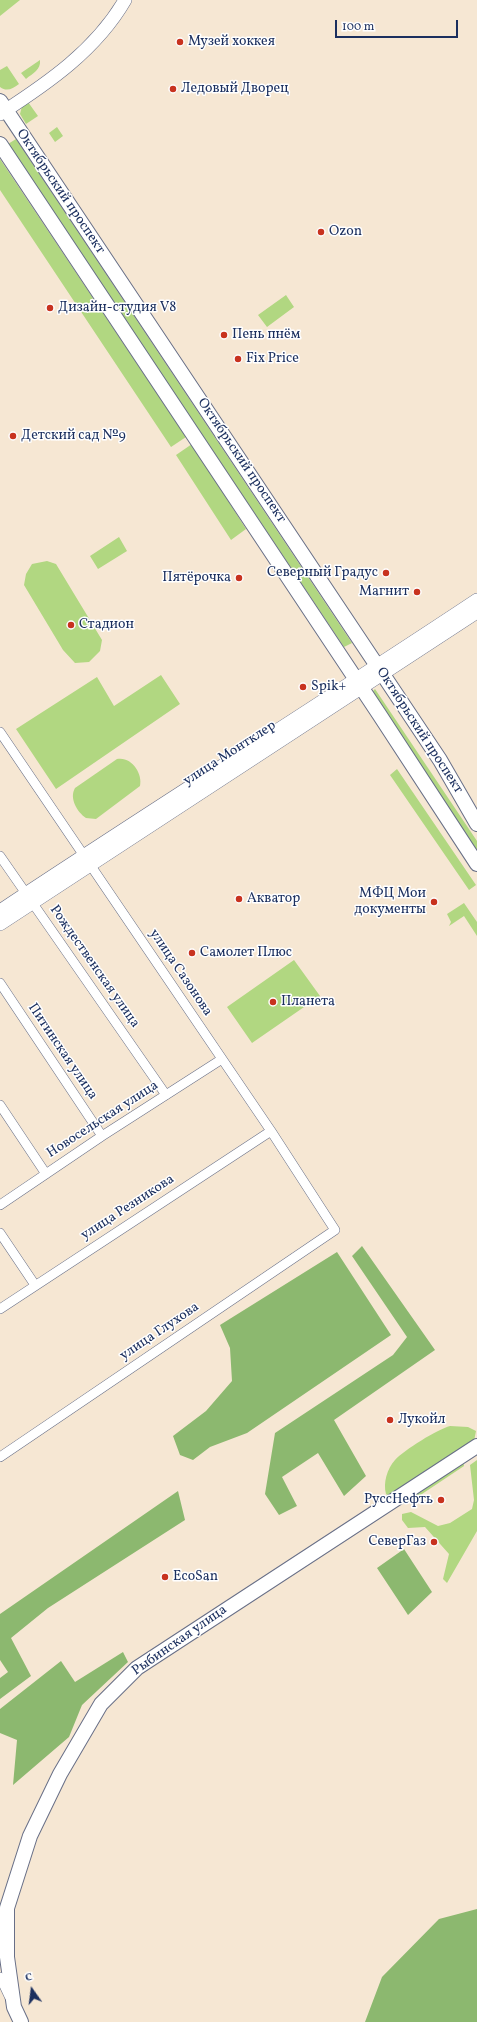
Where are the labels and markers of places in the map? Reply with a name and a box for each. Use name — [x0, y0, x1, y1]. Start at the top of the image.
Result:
place label: Музей хоккея — [188, 34, 275, 50]
marker: Музей хоккея — [175, 37, 185, 47]
place label: Ледовый Дворец — [181, 81, 289, 97]
marker: Ледовый Дворец — [168, 84, 178, 94]
place label: Ozon — [329, 224, 362, 240]
marker: Ozon — [316, 227, 326, 237]
place label: Дизайн-студия V8 — [58, 300, 176, 316]
marker: Дизайн-студия V8 — [45, 303, 55, 313]
place label: Пень пнём — [232, 327, 300, 343]
marker: Пень пнём — [219, 330, 229, 340]
place label: Fix Price — [246, 351, 299, 367]
marker: Fix Price — [233, 354, 243, 364]
place label: Детский сад №9 — [21, 428, 126, 444]
marker: Детский сад №9 — [8, 431, 18, 441]
place label: Северный Градус — [267, 565, 378, 581]
marker: Северный Градус — [381, 568, 391, 578]
place label: Пятёрочка — [162, 570, 231, 586]
marker: Пятёрочка — [234, 573, 244, 583]
place label: Магнит — [359, 584, 409, 600]
marker: Магнит — [412, 587, 422, 597]
place label: Стадион — [79, 617, 134, 633]
marker: Стадион — [66, 620, 76, 630]
place label: Spik+ — [311, 679, 346, 695]
marker: Spik+ — [298, 682, 308, 692]
place label: МФЦ Мои документы — [354, 886, 426, 918]
place label: Акватор — [247, 891, 300, 907]
marker: Акватор — [234, 894, 244, 904]
marker: МФЦ Мои документы — [429, 897, 439, 907]
place label: Самолет Плюс — [200, 945, 292, 961]
marker: Самолет Плюс — [187, 948, 197, 958]
place label: Планета — [281, 994, 335, 1010]
marker: Планета — [268, 997, 278, 1007]
place label: Лукойл — [398, 1412, 445, 1428]
marker: Лукойл — [385, 1415, 395, 1425]
place label: РуссНефть — [364, 1492, 433, 1508]
marker: РуссНефть — [436, 1495, 446, 1505]
place label: СеверГаз — [368, 1534, 426, 1550]
marker: СеверГаз — [429, 1537, 439, 1547]
place label: EcoSan — [173, 1569, 218, 1585]
marker: EcoSan — [160, 1572, 170, 1582]

